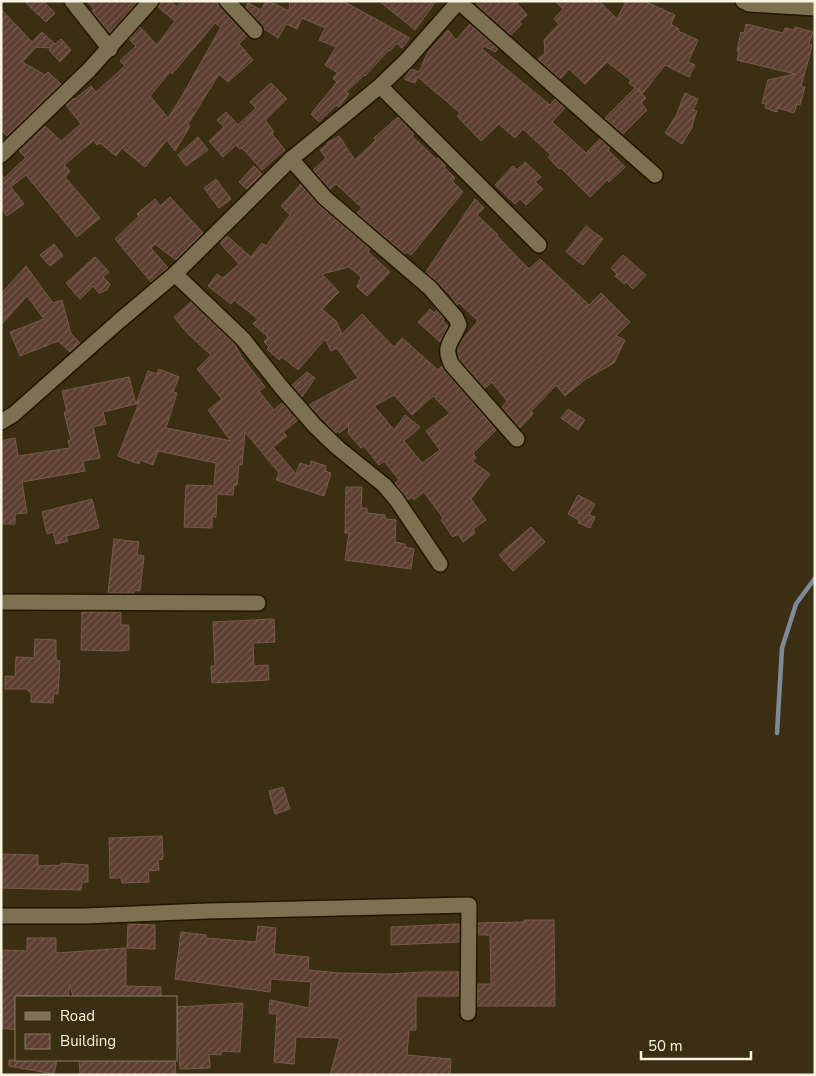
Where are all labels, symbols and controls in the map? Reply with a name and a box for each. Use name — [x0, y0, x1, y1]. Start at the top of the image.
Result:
legend — [15, 996, 178, 1061]
text: Road — [60, 1006, 95, 1026]
scale bar — [641, 1028, 751, 1060]
text: Building — [60, 1031, 116, 1051]
text: 50 m — [648, 1036, 683, 1056]

